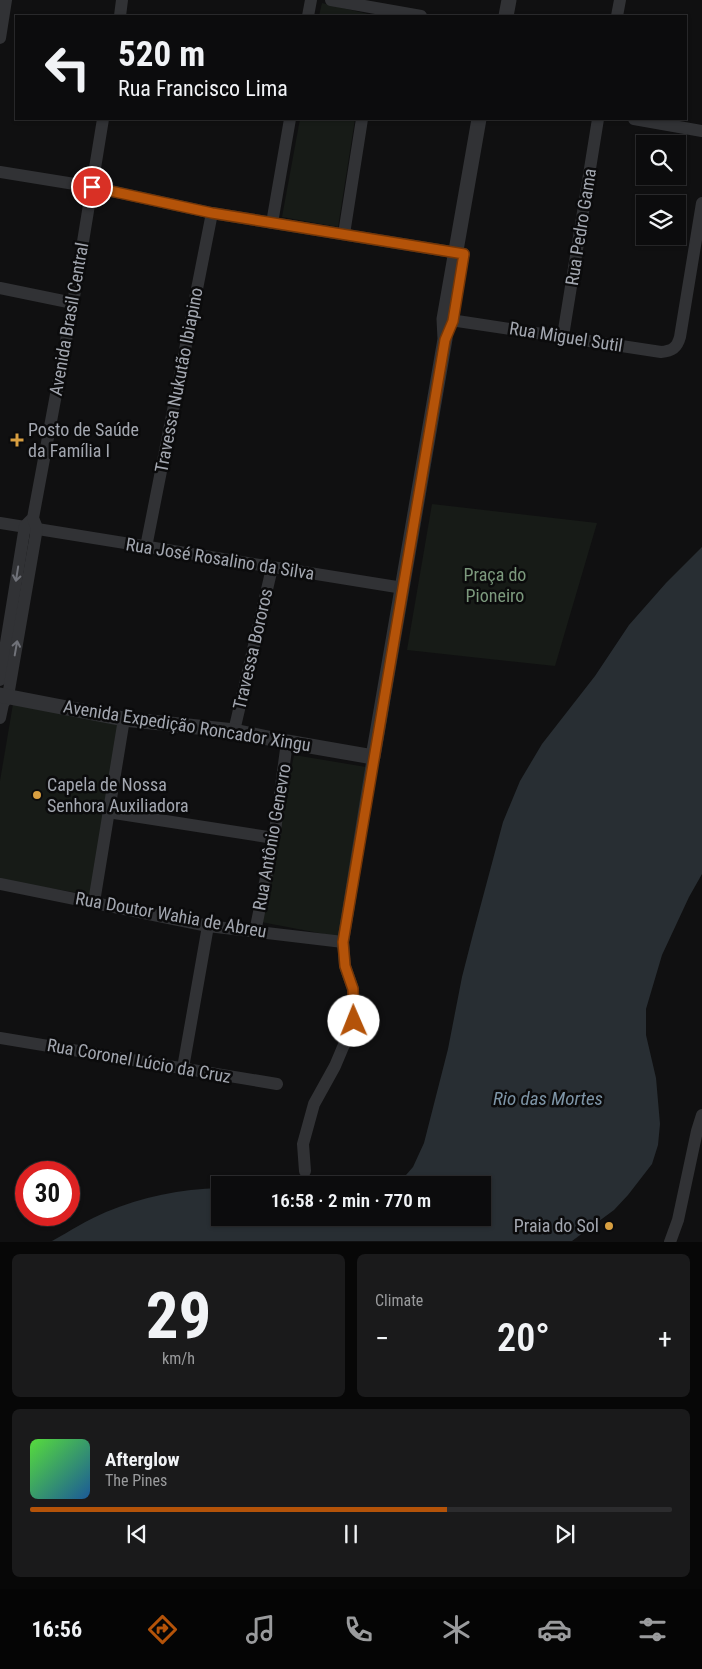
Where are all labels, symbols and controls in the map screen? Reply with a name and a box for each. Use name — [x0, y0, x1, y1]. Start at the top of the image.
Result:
text: 520 m — [118, 34, 205, 75]
icon: left — [35, 35, 100, 100]
text: Rua Francisco Lima — [118, 76, 288, 101]
map controls — [636, 135, 686, 245]
button: search — [636, 135, 686, 185]
pin — [71, 166, 113, 208]
street label: Rua Pedro Gama — [561, 167, 600, 287]
icon: arrive — [78, 173, 106, 201]
button: layers — [636, 195, 686, 245]
street label: Avenida Brasil Central — [45, 241, 92, 397]
street label: Travessa Nukutão Ibiapino — [150, 286, 207, 474]
street label: Rua Miguel Sutil — [508, 317, 624, 356]
place label: Posto de Saúde da Família I — [28, 419, 139, 461]
marker: Posto de Saúde da Família I — [10, 433, 24, 447]
street label: Rua José Rosalino da Silva — [124, 533, 316, 584]
park label: Praça do Pioneiro — [464, 564, 526, 606]
one-way arrow — [12, 566, 22, 582]
street label: Travessa Bororos — [228, 586, 277, 711]
one-way arrow — [12, 640, 22, 656]
street label: Avenida Expedição Roncador Xingu — [62, 696, 312, 755]
street label: Rua Antônio Genevro — [248, 762, 295, 912]
place label: Capela de Nossa Senhora Auxiliadora — [47, 774, 189, 816]
marker: Capela de Nossa Senhora Auxiliadora — [31, 789, 43, 801]
street label: Rua Doutor Wahia de Abreu — [74, 887, 268, 942]
position arrow — [327, 994, 379, 1046]
street label: Rua Coronel Lúcio da Cruz — [45, 1034, 233, 1087]
water label: Rio das Mortes — [493, 1087, 603, 1110]
speed limit sign: 30 — [15, 1161, 80, 1226]
text: 16:58 · 2 min · 770 m — [271, 1189, 431, 1212]
place label: Praia do Sol — [514, 1215, 599, 1236]
marker: Praia do Sol — [603, 1220, 615, 1232]
text: 29 — [146, 1278, 211, 1354]
text: Climate — [375, 1291, 423, 1310]
text: 20° — [497, 1316, 550, 1360]
text: − — [375, 1322, 389, 1355]
text: + — [658, 1322, 672, 1355]
text: km/h — [162, 1349, 195, 1368]
text: Afterglow — [105, 1448, 179, 1471]
text: The Pines — [105, 1471, 167, 1490]
icon: previous — [123, 1520, 151, 1548]
icon: pause — [337, 1520, 365, 1548]
icon: next — [551, 1520, 579, 1548]
icon: directions — [145, 1612, 180, 1647]
icon: music — [243, 1612, 278, 1647]
icon: phone — [341, 1612, 376, 1647]
icon: climate — [439, 1612, 474, 1647]
icon: car — [537, 1612, 572, 1647]
icon: filters — [635, 1612, 670, 1647]
text: 16:56 — [32, 1617, 82, 1642]

